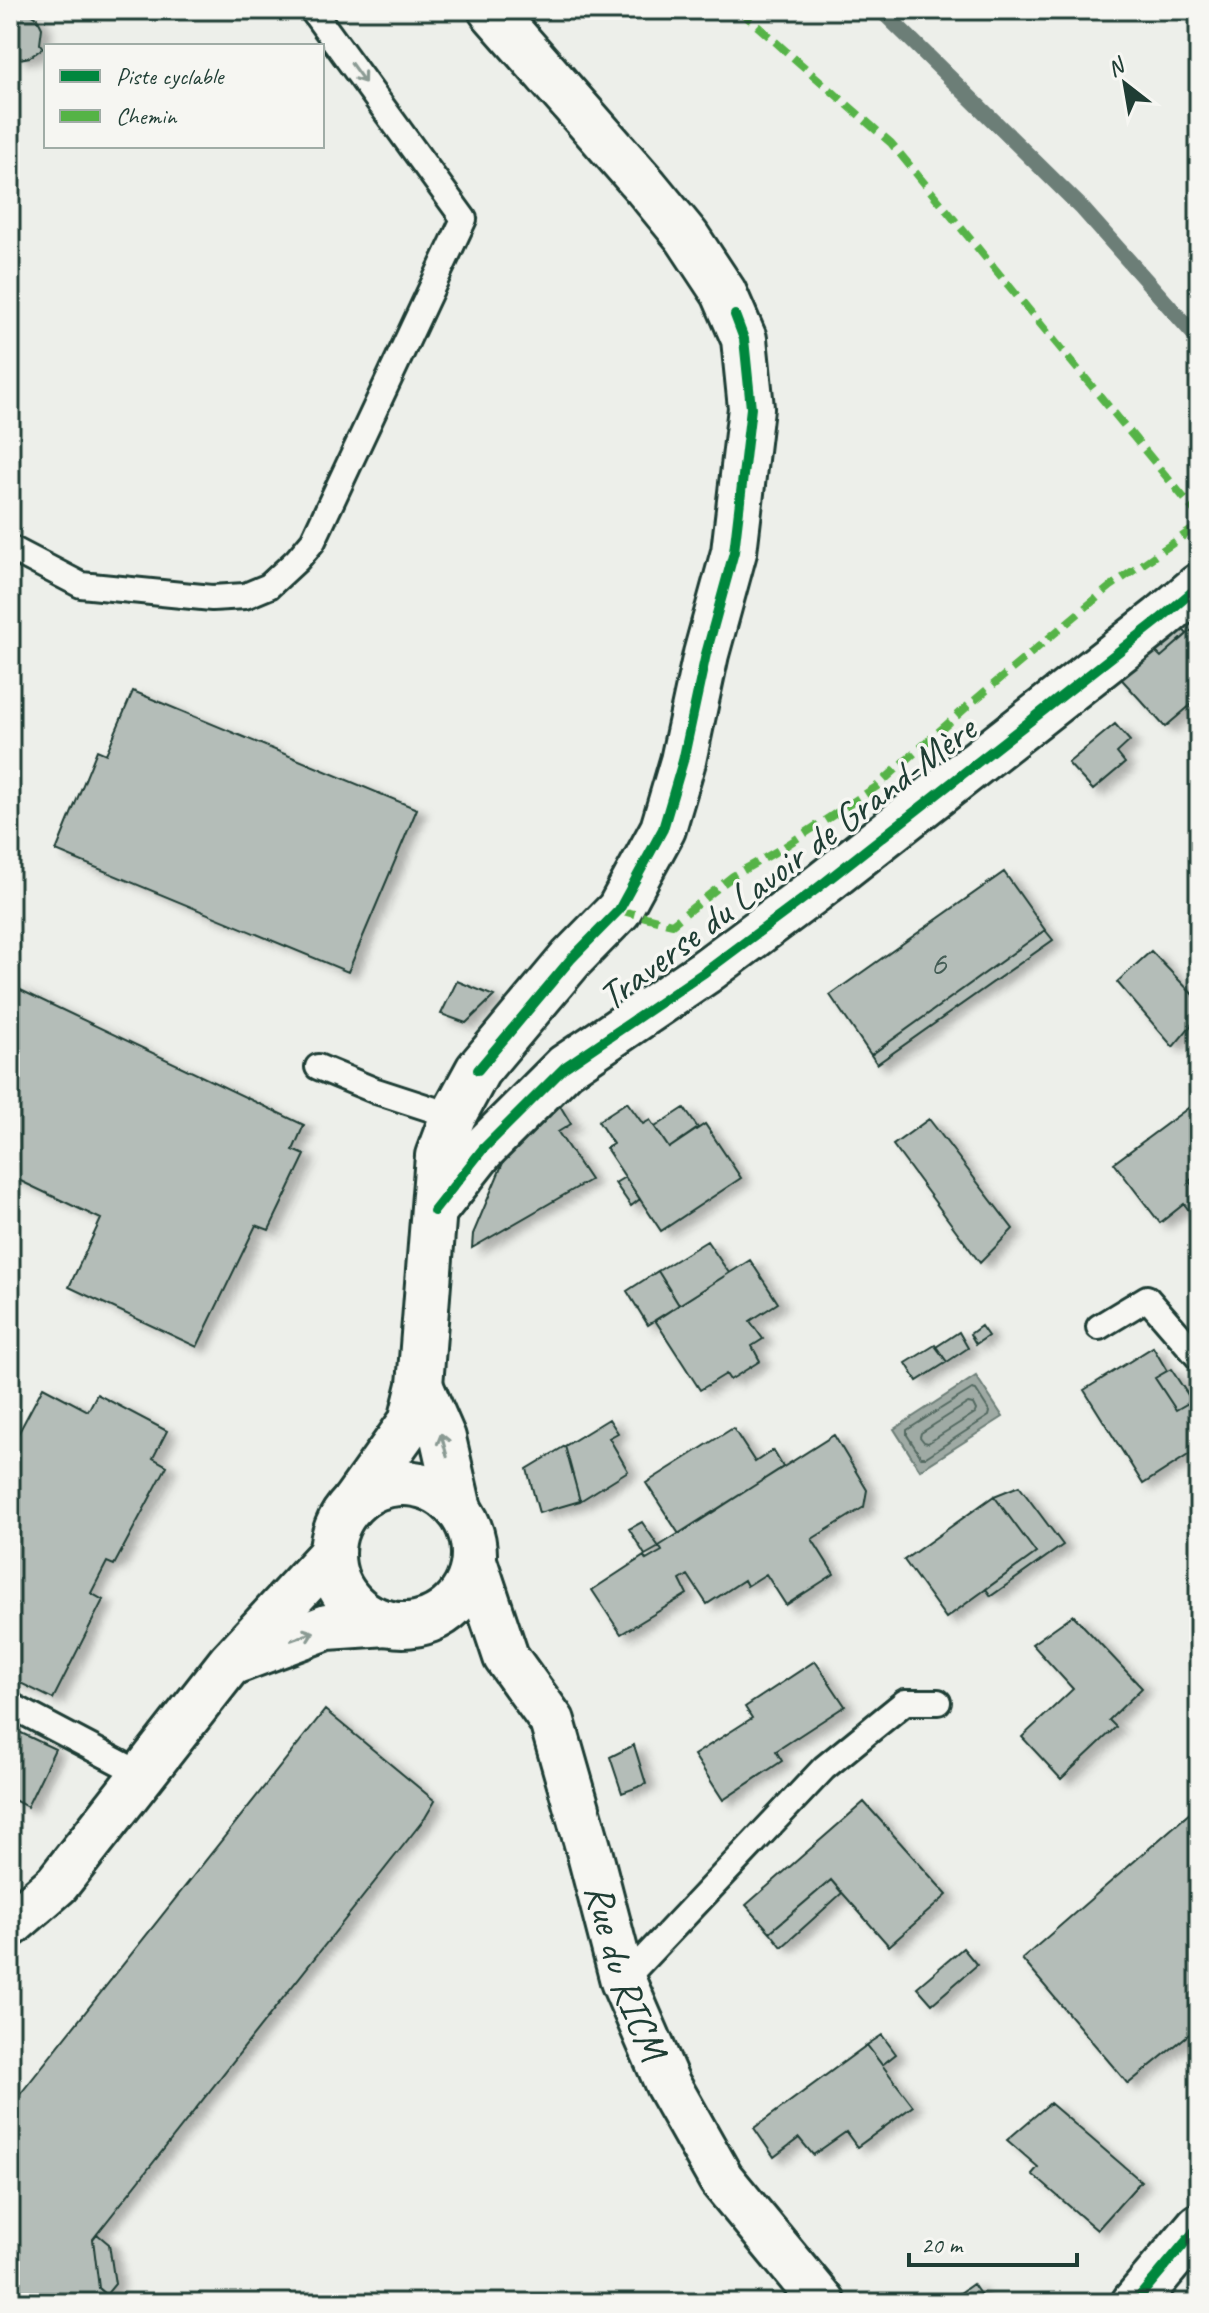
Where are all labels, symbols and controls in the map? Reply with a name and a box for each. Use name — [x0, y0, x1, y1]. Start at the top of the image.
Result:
legend — [44, 44, 324, 148]
north arrow — [1085, 44, 1165, 124]
text: N — [1102, 50, 1131, 83]
text: Piste cyclable — [116, 61, 226, 91]
one-way arrow — [349, 62, 366, 83]
text: Chemin — [116, 101, 177, 131]
street label: Traverse du Lavoir de Grand-Mère — [588, 703, 988, 1022]
house number: 6 — [930, 940, 948, 986]
one-way arrow — [435, 1433, 450, 1459]
one-way arrow — [291, 1628, 315, 1642]
street label: Rue du RICM — [574, 1879, 680, 2070]
scale bar — [909, 2217, 1077, 2267]
text: 20 m — [921, 2230, 964, 2260]

